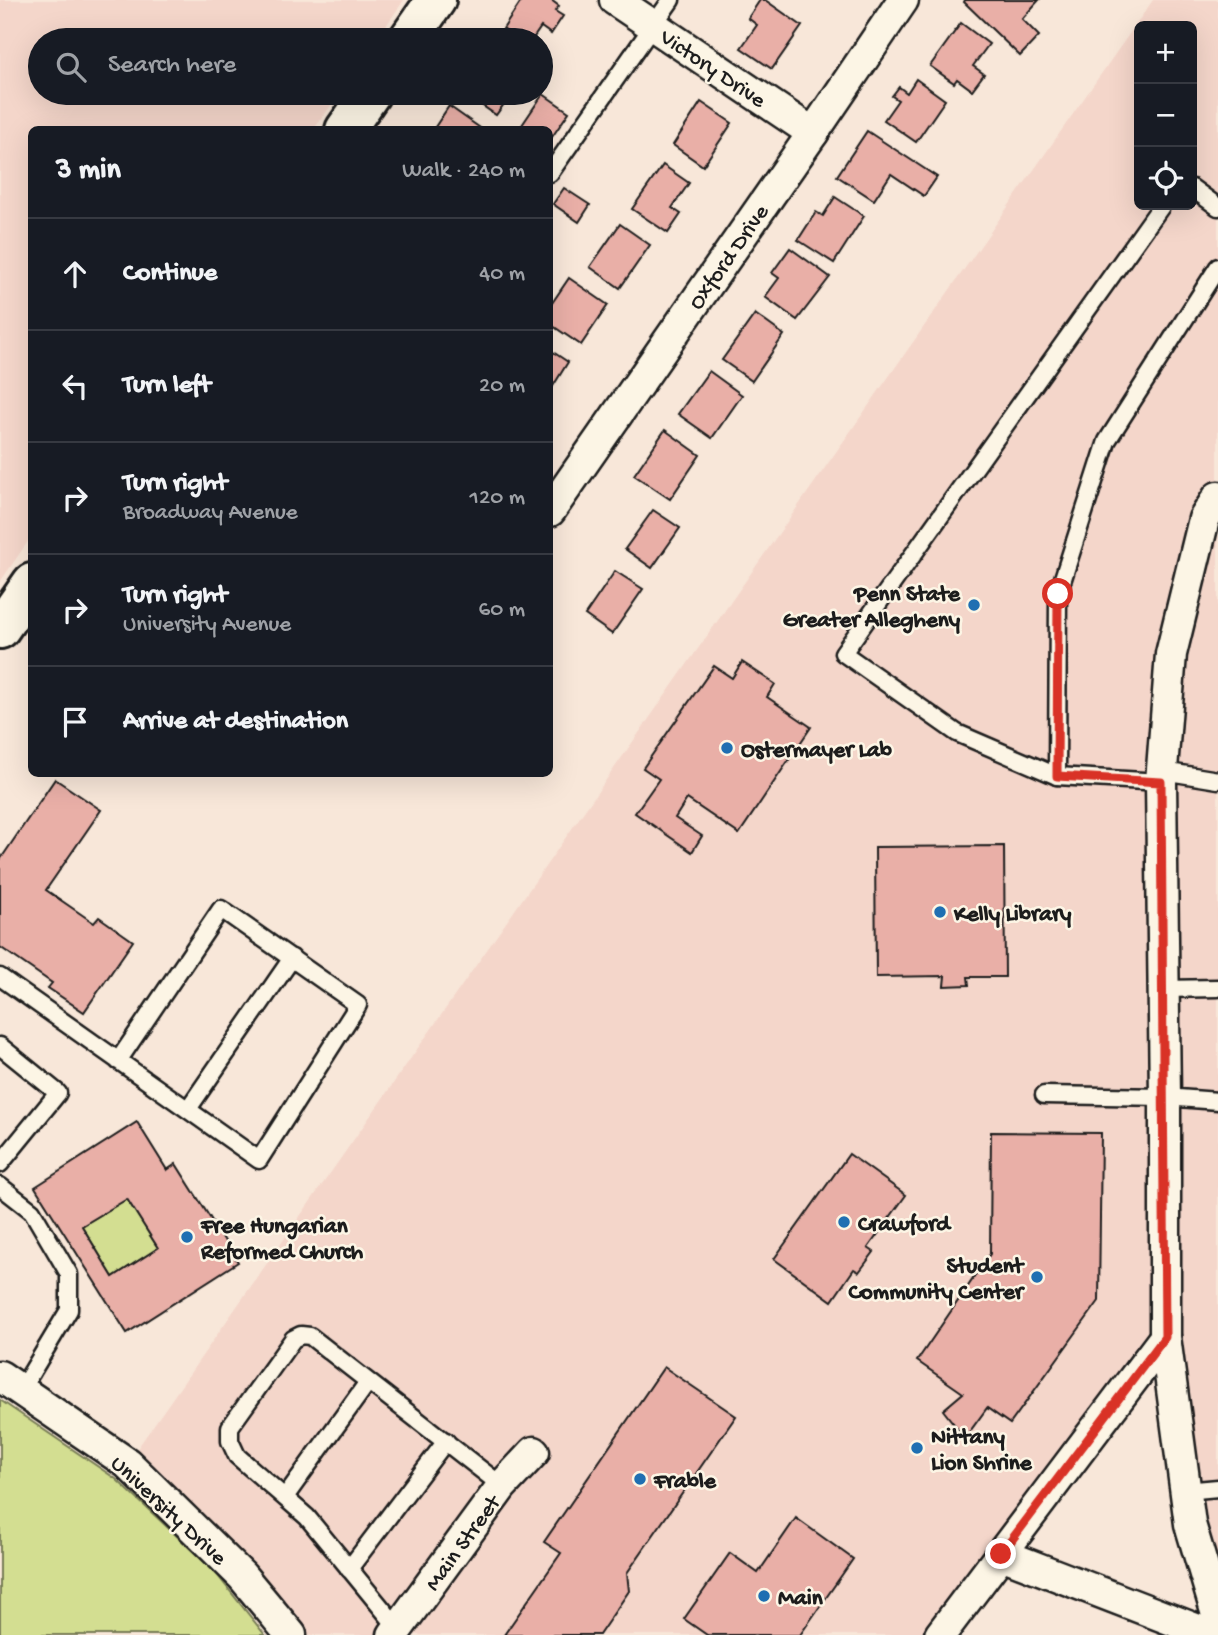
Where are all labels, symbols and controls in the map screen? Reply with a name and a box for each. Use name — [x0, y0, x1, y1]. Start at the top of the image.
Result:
map controls — [1134, 21, 1197, 210]
button: + — [1134, 21, 1197, 84]
street label: Victory Drive — [653, 24, 771, 116]
search box — [28, 28, 553, 105]
icon: search — [52, 48, 90, 86]
text: Search here — [108, 51, 236, 82]
button: − — [1134, 84, 1197, 147]
button: locate — [1134, 147, 1197, 210]
text: 3 min — [56, 154, 121, 189]
text: Walk · 240 m — [402, 158, 525, 185]
street label: Oxford Drive — [684, 199, 777, 316]
icon: ahead — [56, 255, 94, 293]
text: Continue — [123, 259, 217, 290]
text: 40 m — [479, 261, 525, 288]
icon: left — [56, 367, 94, 405]
text: Turn left — [123, 371, 211, 402]
text: 20 m — [479, 373, 525, 400]
text: Turn right — [123, 469, 227, 500]
icon: right — [56, 479, 94, 517]
text: 120 m — [470, 485, 525, 512]
text: Broadway Avenue — [123, 500, 298, 527]
route start — [1042, 578, 1073, 609]
text: Turn right — [123, 581, 227, 612]
place label: Penn State Greater Allegheny — [783, 582, 961, 635]
icon: right — [56, 591, 94, 629]
text: 60 m — [479, 597, 525, 624]
marker: Penn State Greater Allegheny — [966, 597, 982, 613]
text: University Avenue — [123, 612, 291, 639]
icon: arrive — [56, 703, 94, 741]
text: Arrive at destination — [123, 707, 348, 738]
place label: Ostermayer Lab — [741, 738, 893, 765]
marker: Ostermayer Lab — [719, 740, 735, 756]
place label: Kelly Library — [953, 902, 1072, 929]
marker: Kelly Library — [932, 904, 948, 920]
place label: Crawford — [858, 1212, 952, 1239]
place label: Free Hungarian Reformed Church — [200, 1214, 364, 1267]
marker: Crawford — [836, 1214, 852, 1230]
marker: Free Hungarian Reformed Church — [179, 1229, 195, 1245]
place label: Student Community Center — [848, 1254, 1026, 1307]
marker: Student Community Center — [1029, 1269, 1045, 1285]
place label: Nittany Lion Shrine — [931, 1425, 1033, 1478]
marker: Nittany Lion Shrine — [909, 1440, 925, 1456]
street label: University Drive — [104, 1451, 232, 1573]
place label: Frable — [653, 1469, 717, 1496]
marker: Frable — [632, 1471, 648, 1487]
street label: Main Street — [420, 1490, 508, 1597]
route end — [985, 1538, 1016, 1569]
place label: Main — [778, 1586, 824, 1613]
marker: Main — [756, 1588, 772, 1604]

